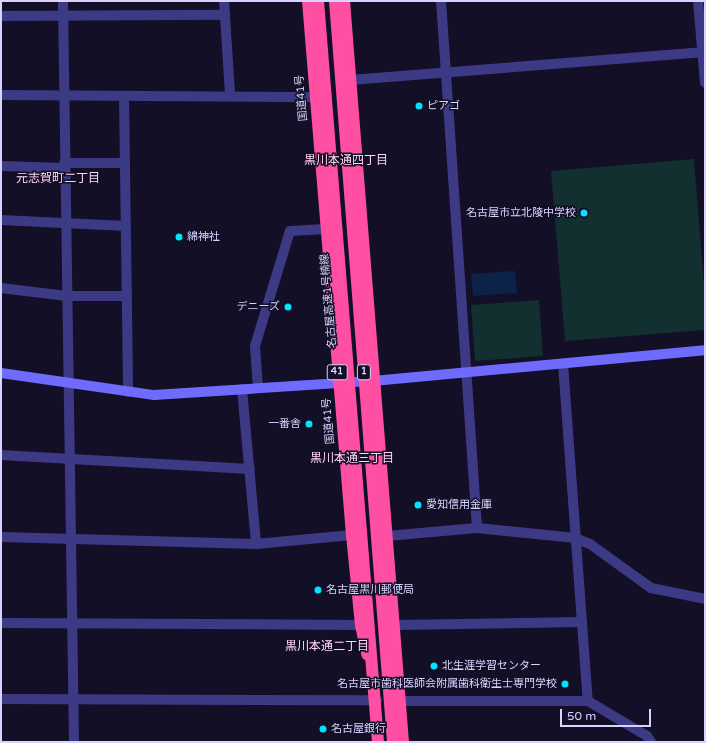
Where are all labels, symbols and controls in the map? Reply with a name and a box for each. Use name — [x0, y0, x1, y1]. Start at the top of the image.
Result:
street label: 国道41号 — [293, 74, 311, 122]
place label: ピアゴ — [427, 99, 460, 113]
marker: ピアゴ — [414, 101, 424, 111]
district label: 黒川本通四丁目 — [304, 154, 388, 168]
district label: 元志賀町二丁目 — [16, 172, 100, 186]
place label: 名古屋市立北陵中学校 — [466, 206, 576, 220]
marker: 名古屋市立北陵中学校 — [579, 208, 589, 218]
place label: 綿神社 — [187, 230, 220, 244]
marker: 綿神社 — [174, 232, 184, 242]
street label: 名古屋高速1号楠線 — [318, 253, 340, 349]
place label: デニーズ — [236, 300, 280, 314]
marker: デニーズ — [283, 302, 293, 312]
road number: 41 — [326, 364, 348, 380]
road number: 1 — [356, 364, 372, 380]
street label: 国道41号 — [320, 397, 338, 445]
place label: 一番舎 — [268, 417, 301, 431]
marker: 一番舎 — [304, 419, 314, 429]
district label: 黒川本通三丁目 — [310, 452, 394, 466]
place label: 愛知信用金庫 — [426, 498, 492, 512]
marker: 愛知信用金庫 — [413, 500, 423, 510]
place label: 名古屋黒川郵便局 — [326, 583, 414, 597]
marker: 名古屋黒川郵便局 — [313, 585, 323, 595]
district label: 黒川本通二丁目 — [285, 640, 369, 654]
place label: 北生涯学習センター — [442, 659, 541, 673]
marker: 北生涯学習センター — [429, 661, 439, 671]
place label: 名古屋市歯科医師会附属歯科衛生士専門学校 — [337, 677, 557, 691]
marker: 名古屋市歯科医師会附属歯科衛生士専門学校 — [560, 679, 570, 689]
scale bar — [562, 701, 653, 727]
text: 50 m — [567, 709, 596, 723]
place label: 名古屋銀行 — [331, 722, 386, 736]
marker: 名古屋銀行 — [318, 724, 328, 734]

